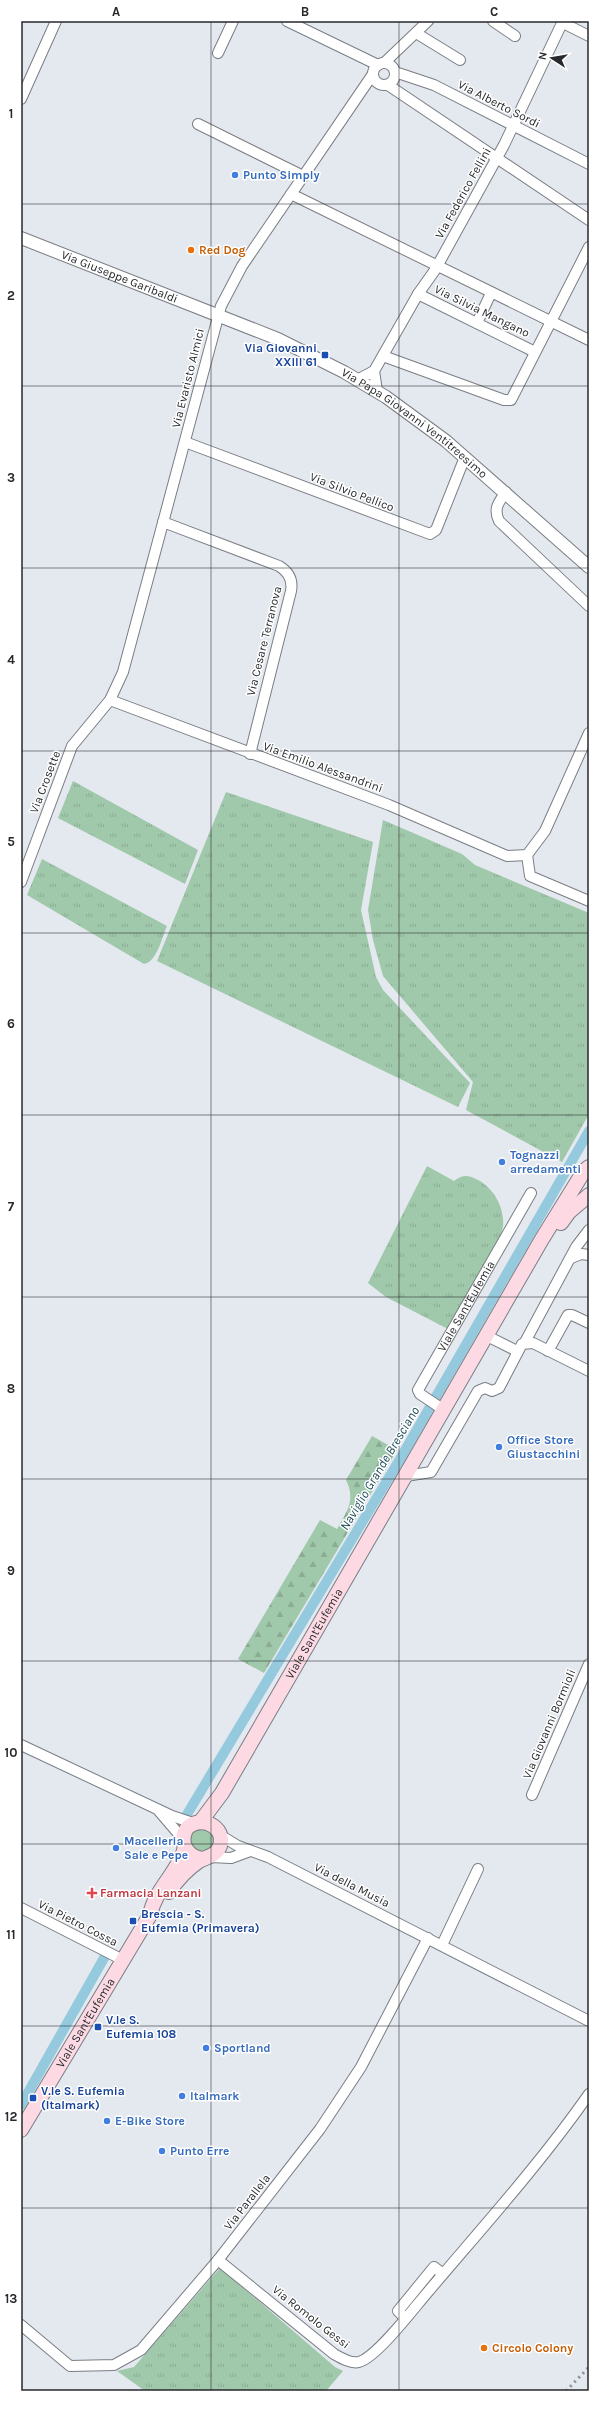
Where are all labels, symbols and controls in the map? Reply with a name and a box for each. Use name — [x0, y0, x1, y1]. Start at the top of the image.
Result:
text: A — [112, 4, 120, 19]
text: B — [301, 4, 309, 19]
text: C — [490, 4, 498, 19]
north arrow — [532, 38, 572, 78]
text: N — [536, 51, 550, 61]
street label: Via Alberto Sordi — [456, 77, 542, 131]
text: 1 — [9, 106, 13, 121]
street label: Via Federico Fellini — [432, 145, 494, 241]
place label: Punto Simply — [243, 168, 320, 182]
marker: Punto Simply — [230, 170, 240, 180]
place label: Red Dog — [199, 243, 246, 257]
marker: Red Dog — [186, 245, 196, 255]
street label: Via Giuseppe Garibaldi — [59, 248, 180, 306]
street label: Via Silvia Mangano — [432, 282, 532, 340]
text: 2 — [7, 288, 15, 303]
street label: Via Evaristo Almici — [169, 327, 207, 429]
place label: Via Giovanni XXIII 61 — [245, 341, 317, 369]
marker: Via Giovanni XXIII 61 — [320, 350, 330, 360]
street label: Via Papa Giovanni Ventitreesimo — [339, 365, 490, 481]
text: 3 — [7, 470, 15, 485]
street label: Via Silvio Pellico — [308, 470, 396, 514]
street label: Via Cesare Terranova — [244, 585, 284, 697]
text: 4 — [7, 652, 15, 667]
street label: Via Emilio Alessandrini — [261, 739, 385, 795]
street label: Via Crosette — [27, 749, 63, 815]
text: 5 — [7, 834, 15, 849]
text: 6 — [7, 1016, 15, 1031]
place label: Tognazzi arredamenti — [510, 1148, 581, 1176]
marker: Tognazzi arredamenti — [497, 1157, 507, 1167]
text: 7 — [8, 1199, 15, 1214]
street label: Viale Sant'Eufemia — [435, 1258, 498, 1354]
text: 8 — [7, 1381, 15, 1396]
water label: Naviglio Grande Bresciano — [337, 1403, 423, 1533]
place label: Office Store Giustacchini — [507, 1433, 580, 1461]
marker: Office Store Giustacchini — [494, 1442, 504, 1452]
text: 9 — [7, 1563, 15, 1578]
street label: Viale Sant'Eufemia — [282, 1586, 346, 1682]
street label: Via Giovanni Bormioli — [520, 1667, 578, 1781]
text: 10 — [5, 1745, 17, 1760]
place label: Macelleria Sale e Pepe — [124, 1834, 188, 1862]
marker: Macelleria Sale e Pepe — [111, 1843, 121, 1853]
street label: Via della Musia — [312, 1860, 392, 1910]
place label: Farmacia Lanzani — [100, 1886, 202, 1900]
marker: Farmacia Lanzani — [87, 1888, 97, 1898]
street label: Via Pietro Cossa — [36, 1897, 120, 1949]
place label: Brescia - S. Eufemia (Primavera) — [141, 1907, 260, 1935]
marker: Brescia - S. Eufemia (Primavera) — [128, 1916, 138, 1926]
text: 11 — [6, 1927, 16, 1942]
street label: Viale Sant'Eufemia — [53, 1975, 118, 2070]
place label: V.le S. Eufemia 108 — [106, 2013, 177, 2041]
marker: V.le S. Eufemia 108 — [93, 2022, 103, 2032]
place label: Sportland — [214, 2041, 271, 2055]
marker: Sportland — [201, 2043, 211, 2053]
place label: V.le S. Eufemia (Italmark) — [41, 2084, 125, 2112]
place label: Italmark — [190, 2089, 239, 2103]
marker: Italmark — [177, 2091, 187, 2101]
marker: V.le S. Eufemia (Italmark) — [28, 2093, 38, 2103]
text: 12 — [5, 2109, 17, 2124]
place label: E-Bike Store — [115, 2114, 185, 2128]
marker: E-Bike Store — [102, 2116, 112, 2126]
place label: Punto Erre — [170, 2144, 229, 2158]
marker: Punto Erre — [157, 2146, 167, 2156]
street label: Via Parallela — [221, 2171, 273, 2233]
street label: Via Romolo Gessi — [270, 2282, 352, 2352]
text: 13 — [5, 2291, 17, 2306]
place label: Circolo Colony — [492, 2341, 573, 2355]
marker: Circolo Colony — [479, 2343, 489, 2353]

